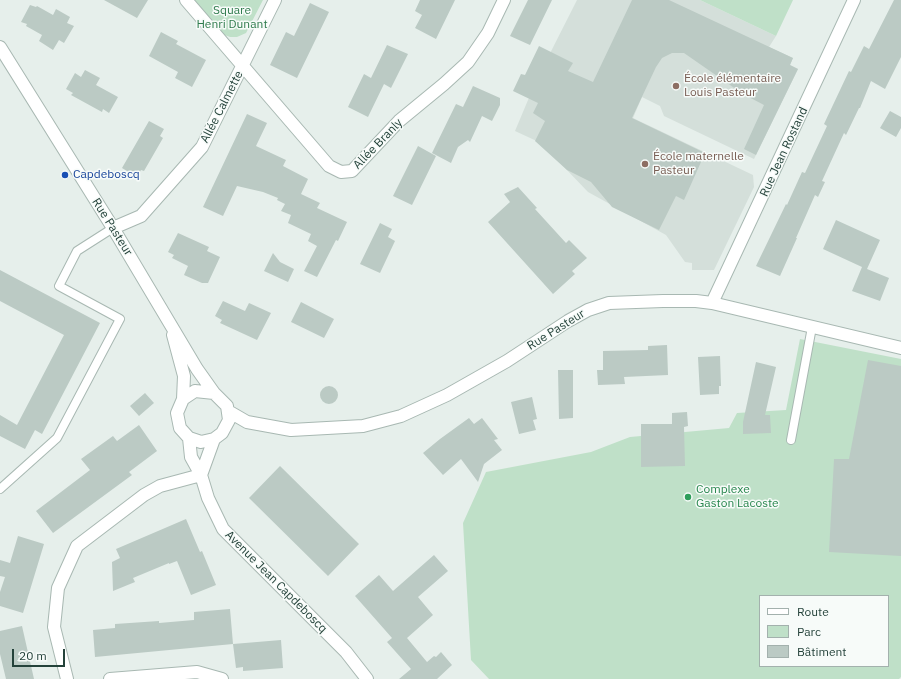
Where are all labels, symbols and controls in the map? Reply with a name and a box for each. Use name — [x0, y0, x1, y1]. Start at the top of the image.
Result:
park label: Square Henri Dunant — [196, 4, 268, 32]
street label: Allée Calmette — [198, 68, 246, 146]
place label: École élémentaire Louis Pasteur — [684, 72, 781, 100]
marker: École élémentaire Louis Pasteur — [671, 81, 681, 91]
street label: Rue Jean Rostand — [757, 105, 811, 199]
street label: Allée Branly — [350, 116, 406, 172]
place label: École maternelle Pasteur — [653, 150, 744, 178]
marker: École maternelle Pasteur — [640, 159, 650, 169]
place label: Capdeboscq — [73, 168, 140, 182]
marker: Capdeboscq — [60, 170, 70, 180]
street label: Rue Pasteur — [89, 196, 135, 258]
street label: Rue Pasteur — [525, 307, 587, 353]
place label: Complexe Gaston Lacoste — [696, 483, 779, 511]
marker: Complexe Gaston Lacoste — [683, 492, 693, 502]
street label: Avenue Jean Capdeboscq — [222, 528, 330, 636]
legend — [759, 595, 889, 667]
text: Route — [797, 604, 829, 619]
text: Parc — [797, 624, 821, 639]
scale bar — [14, 641, 67, 667]
text: Bâtiment — [797, 644, 847, 659]
text: 20 m — [19, 648, 47, 663]

